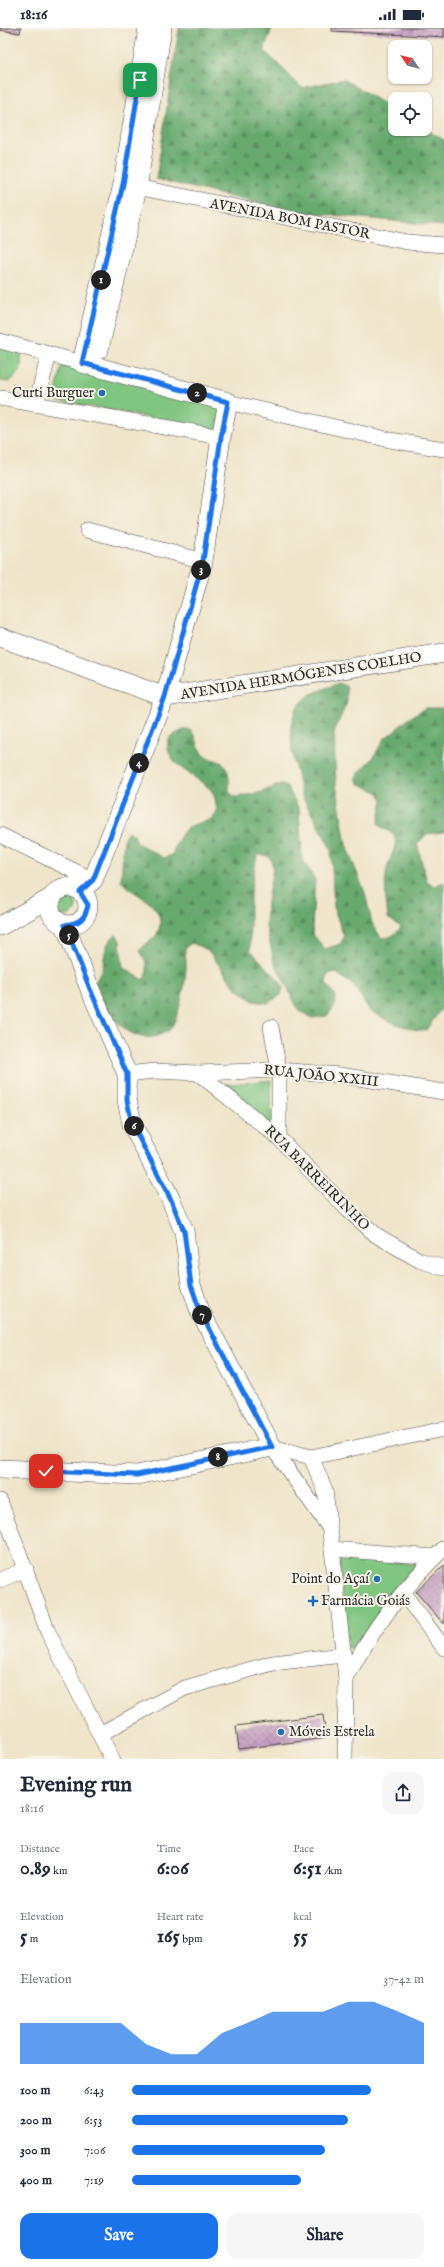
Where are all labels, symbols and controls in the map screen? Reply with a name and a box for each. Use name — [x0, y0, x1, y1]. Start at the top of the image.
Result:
text: 18:16 — [20, 5, 47, 24]
north arrow — [388, 40, 432, 84]
map controls — [388, 40, 432, 136]
pin — [123, 63, 157, 97]
icon: arrive — [129, 69, 151, 91]
button: locate — [388, 92, 432, 136]
street label: AVENIDA BOM PASTOR — [207, 194, 372, 243]
pin: 1 — [91, 270, 111, 290]
text: 1 — [99, 273, 103, 287]
pin: 2 — [187, 383, 207, 403]
place label: Curti Burguer — [12, 384, 94, 402]
text: 2 — [194, 386, 200, 400]
marker: Curti Burguer — [97, 388, 107, 398]
pin: 3 — [191, 560, 211, 580]
text: 3 — [199, 563, 203, 577]
street label: AVENIDA HERMÓGENES COELHO — [178, 647, 423, 704]
pin: 4 — [129, 753, 149, 773]
text: 4 — [136, 756, 142, 770]
pin: 5 — [59, 925, 79, 945]
text: 5 — [67, 928, 71, 942]
street label: RUA JOÃO XXIII — [263, 1060, 379, 1091]
pin: 6 — [124, 1116, 144, 1136]
text: 6 — [132, 1119, 136, 1133]
street label: RUA BARREIRINHO — [261, 1122, 374, 1235]
pin: 7 — [192, 1305, 212, 1325]
text: 7 — [199, 1308, 205, 1322]
pin: 8 — [208, 1447, 228, 1467]
text: 8 — [216, 1450, 220, 1464]
pin — [29, 1454, 63, 1488]
icon: check — [35, 1460, 57, 1482]
place label: Point do Açaí — [291, 1570, 370, 1588]
marker: Point do Açaí — [372, 1574, 382, 1584]
place label: Farmácia Goiás — [321, 1592, 410, 1610]
marker: Farmácia Goiás — [308, 1596, 318, 1606]
place label: Móveis Estrela — [289, 1723, 376, 1741]
marker: Móveis Estrela — [276, 1727, 286, 1737]
text: Evening run — [20, 1771, 132, 1799]
button: share — [382, 1772, 424, 1814]
text: 18:16 — [20, 1800, 44, 1817]
text: Distance — [20, 1842, 60, 1856]
text: Time — [157, 1842, 181, 1856]
text: Pace — [293, 1842, 314, 1856]
text: 0.89 — [20, 1856, 51, 1881]
text: 6:06 — [157, 1856, 189, 1881]
text: 6:51 — [293, 1856, 322, 1881]
text: km — [51, 1864, 67, 1878]
text: /km — [322, 1864, 342, 1878]
text: Elevation — [20, 1910, 64, 1924]
text: Heart rate — [157, 1910, 204, 1924]
text: kcal — [293, 1910, 312, 1924]
text: 5 — [20, 1924, 27, 1949]
text: 165 — [157, 1924, 180, 1949]
text: 55 — [293, 1924, 308, 1949]
text: m — [27, 1932, 38, 1946]
text: bpm — [180, 1932, 203, 1946]
text: Elevation — [20, 1971, 72, 1988]
text: 37–42 m — [383, 1971, 424, 1988]
text: 100 m — [20, 2082, 50, 2099]
text: 6:43 — [84, 2082, 104, 2099]
text: 200 m — [20, 2112, 52, 2129]
text: 6:53 — [84, 2112, 102, 2129]
text: 300 m — [20, 2142, 51, 2159]
text: 7:06 — [84, 2142, 105, 2159]
text: 400 m — [20, 2172, 52, 2189]
text: 7:19 — [84, 2172, 104, 2189]
button: Save — [20, 2213, 218, 2259]
button: Share — [226, 2213, 424, 2259]

